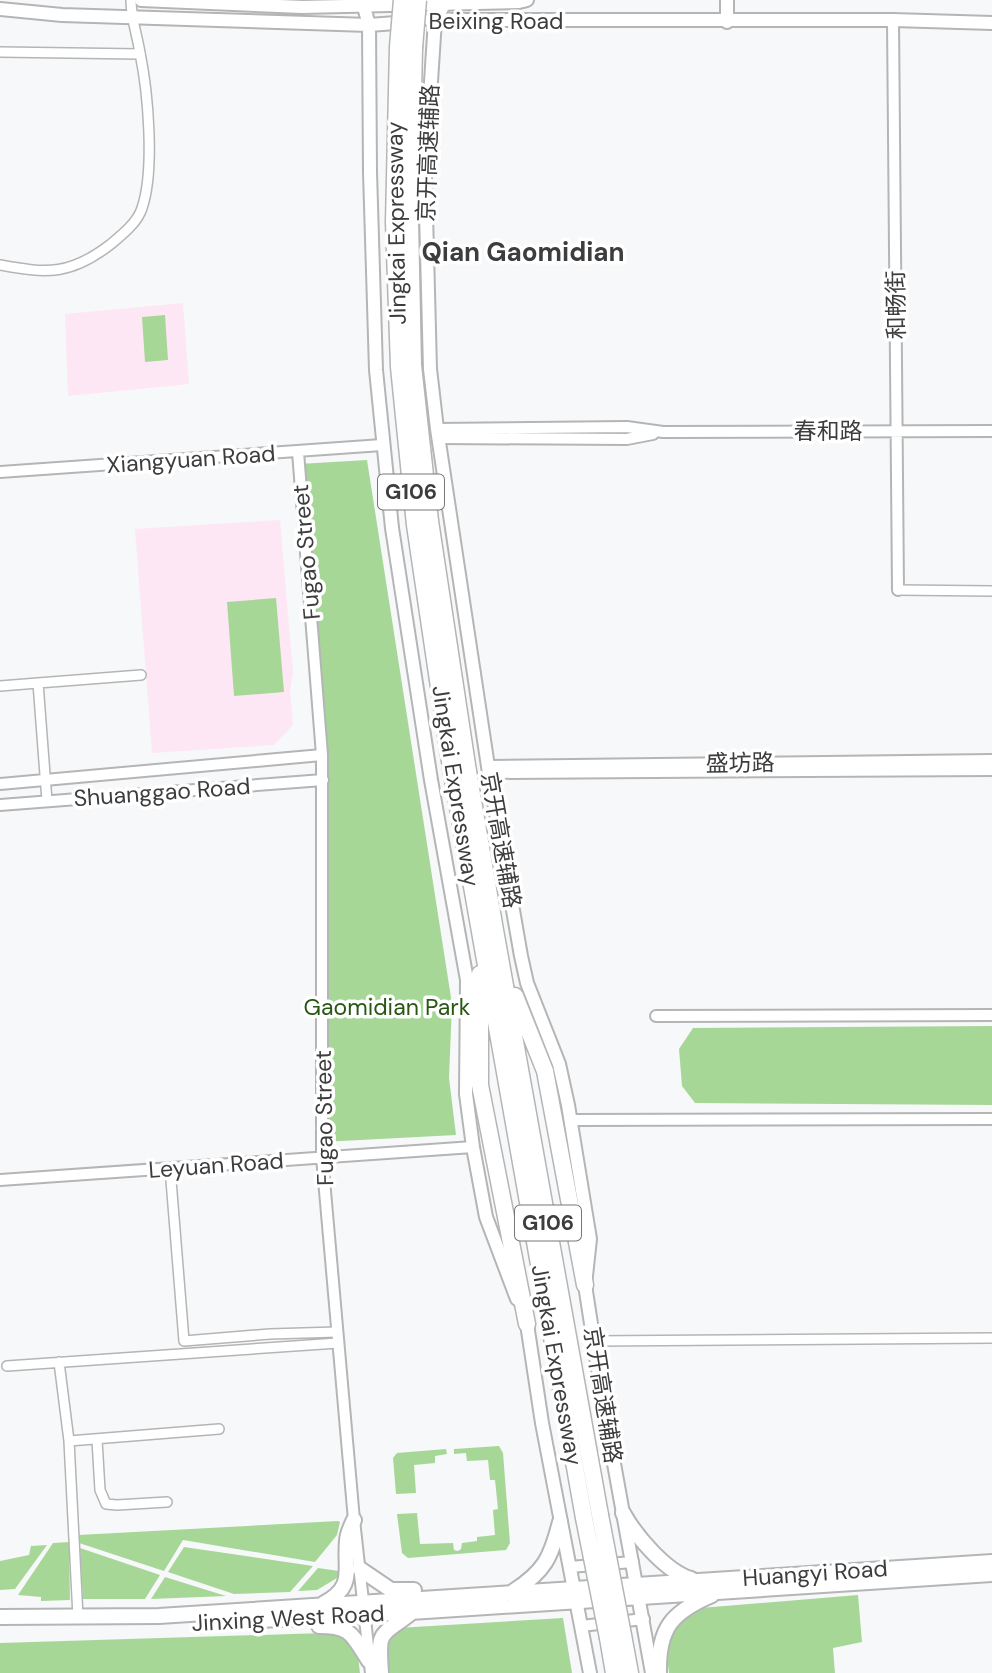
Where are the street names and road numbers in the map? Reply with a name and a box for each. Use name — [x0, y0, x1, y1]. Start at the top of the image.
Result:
street label: Beixing Road — [428, 6, 564, 36]
street label: 京开高速辅路 — [411, 84, 445, 222]
street label: Jingkai Expressway — [379, 121, 413, 325]
street label: 和畅街 — [880, 270, 912, 340]
street label: 春和路 — [794, 416, 863, 446]
street label: Xiangyuan Road — [106, 438, 276, 480]
road number: G106 — [378, 475, 444, 510]
street label: Fugao Street — [285, 483, 327, 621]
street label: Jingkai Expressway — [425, 683, 487, 889]
street label: 盛坊路 — [705, 747, 775, 779]
street label: 京开高速辅路 — [474, 769, 528, 911]
street label: Shuanggao Road — [73, 771, 251, 813]
street label: Fugao Street — [308, 1050, 340, 1186]
street label: Leyuan Road — [147, 1145, 285, 1185]
road number: G106 — [515, 1206, 581, 1240]
street label: Jingkai Expressway — [525, 1262, 589, 1468]
street label: 京开高速辅路 — [577, 1325, 629, 1465]
street label: Huangyi Road — [741, 1553, 889, 1593]
street label: Jinxing West Road — [191, 1598, 385, 1638]

